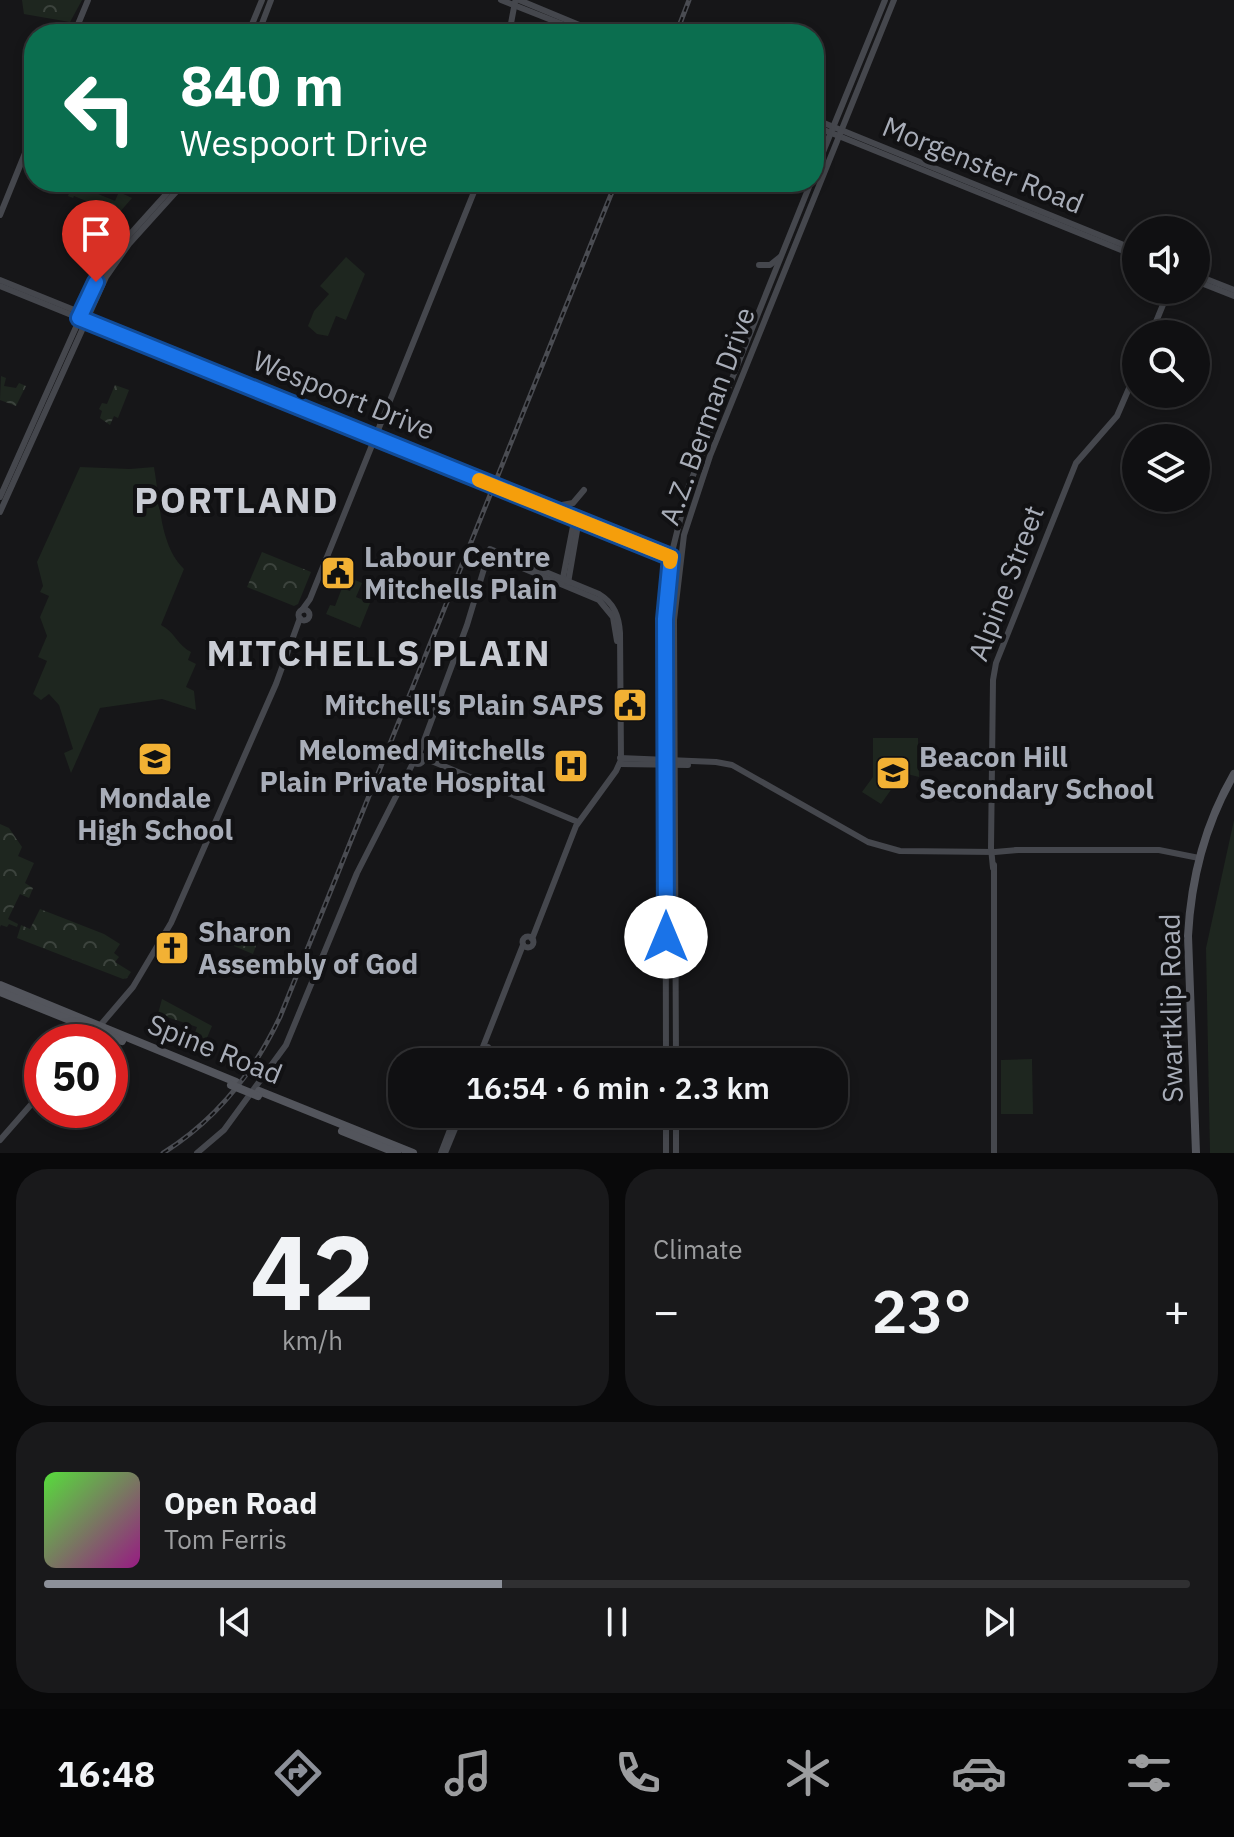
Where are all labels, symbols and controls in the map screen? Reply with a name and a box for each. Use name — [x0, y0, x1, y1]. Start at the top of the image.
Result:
text: 840 m — [180, 49, 344, 121]
icon: left — [48, 56, 152, 160]
street label: Morgenster Road — [877, 107, 1089, 222]
text: Wespoort Drive — [180, 119, 428, 166]
pin — [62, 200, 130, 282]
icon: arrive — [74, 212, 118, 256]
map controls — [1122, 216, 1210, 512]
button: sound — [1122, 216, 1210, 304]
street label: A.Z. Berman Drive — [650, 302, 763, 530]
button: search — [1122, 320, 1210, 408]
street label: Wespoort Drive — [248, 341, 441, 448]
button: layers — [1122, 424, 1210, 512]
district label: PORTLAND — [134, 476, 340, 523]
street label: Alpine Street — [959, 500, 1052, 666]
place label: Labour Centre Mitchells Plain — [364, 538, 557, 607]
public building icon: Labour Centre Mitchells Plain — [319, 554, 357, 592]
district label: MITCHELLS PLAIN — [206, 629, 552, 676]
place label: Mitchell's Plain SAPS — [324, 686, 604, 723]
public building icon: Mitchell's Plain SAPS — [611, 686, 649, 724]
place label: Melomed Mitchells Plain Private Hospital — [260, 731, 545, 800]
place label: Beacon Hill Secondary School — [919, 738, 1154, 807]
school or university icon: Mondale High School — [136, 740, 174, 778]
hospital icon: Melomed Mitchells Plain Private Hospital — [552, 747, 590, 785]
school or university icon: Beacon Hill Secondary School — [874, 754, 912, 792]
place label: Mondale High School — [77, 779, 233, 848]
position arrow — [624, 895, 708, 979]
place label: Sharon Assembly of God — [198, 913, 418, 982]
street label: Swartklip Road — [1150, 913, 1191, 1103]
church icon: Sharon Assembly of God — [153, 929, 191, 967]
street label: Spine Road — [143, 1005, 288, 1092]
speed limit sign: 50 — [24, 1024, 128, 1128]
text: 16:54 · 6 min · 2.3 km — [466, 1068, 770, 1107]
text: 42 — [250, 1203, 375, 1339]
text: Climate — [653, 1232, 743, 1266]
text: 23° — [871, 1271, 972, 1350]
text: − — [653, 1282, 679, 1339]
text: + — [1164, 1282, 1190, 1339]
text: km/h — [282, 1323, 343, 1357]
text: Open Road — [164, 1483, 317, 1522]
text: Tom Ferris — [164, 1522, 287, 1556]
icon: previous — [213, 1600, 257, 1644]
icon: pause — [595, 1600, 639, 1644]
icon: next — [977, 1600, 1021, 1644]
icon: directions — [270, 1745, 326, 1801]
icon: music — [440, 1745, 496, 1801]
icon: phone — [610, 1745, 666, 1801]
icon: climate — [780, 1745, 836, 1801]
icon: car — [951, 1745, 1007, 1801]
icon: filters — [1121, 1745, 1177, 1801]
text: 16:48 — [57, 1750, 155, 1797]

